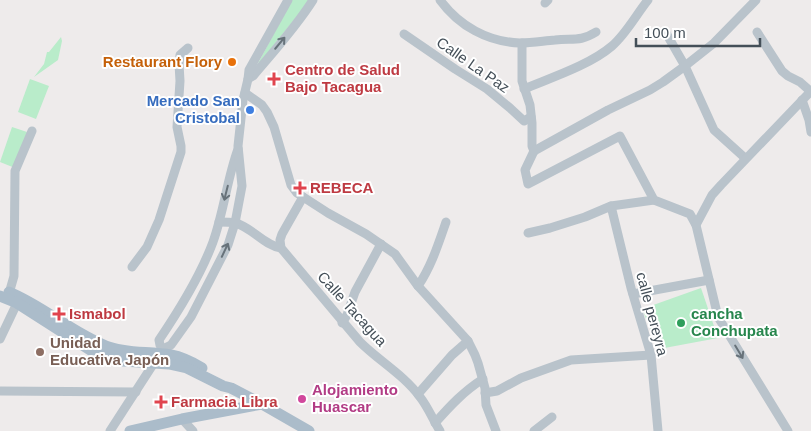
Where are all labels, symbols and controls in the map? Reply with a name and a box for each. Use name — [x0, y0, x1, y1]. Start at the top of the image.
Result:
scale bar — [636, 15, 760, 47]
text: 100 m — [644, 24, 686, 41]
street label: Calle La Paz — [434, 33, 513, 96]
one-way arrow — [275, 37, 286, 50]
place label: Restaurant Flory — [103, 53, 223, 70]
marker: Restaurant Flory — [226, 56, 238, 68]
place label: Centro de Salud Bajo Tacagua — [285, 61, 400, 95]
marker: Centro de Salud Bajo Tacagua — [267, 72, 281, 86]
place label: Mercado San Cristobal — [147, 92, 240, 126]
marker: Mercado San Cristobal — [244, 104, 256, 116]
place label: REBECA — [310, 179, 374, 196]
marker: REBECA — [294, 182, 306, 194]
one-way arrow — [221, 185, 230, 201]
one-way arrow — [221, 243, 230, 258]
street label: Calle Tacagua — [314, 268, 391, 350]
street label: calle pereyra — [633, 270, 672, 358]
place label: Ismabol — [69, 305, 126, 322]
place label: cancha Conchupata — [691, 305, 778, 339]
marker: Ismabol — [53, 308, 65, 320]
marker: cancha Conchupata — [675, 317, 687, 329]
place label: Unidad Educativa Japón — [50, 334, 169, 368]
one-way arrow — [735, 345, 745, 359]
marker: Unidad Educativa Japón — [34, 346, 46, 358]
place label: Alojamiento Huascar — [312, 381, 398, 415]
place label: Farmacia Libra — [171, 393, 278, 410]
marker: Alojamiento Huascar — [296, 393, 308, 405]
marker: Farmacia Libra — [155, 396, 167, 408]

